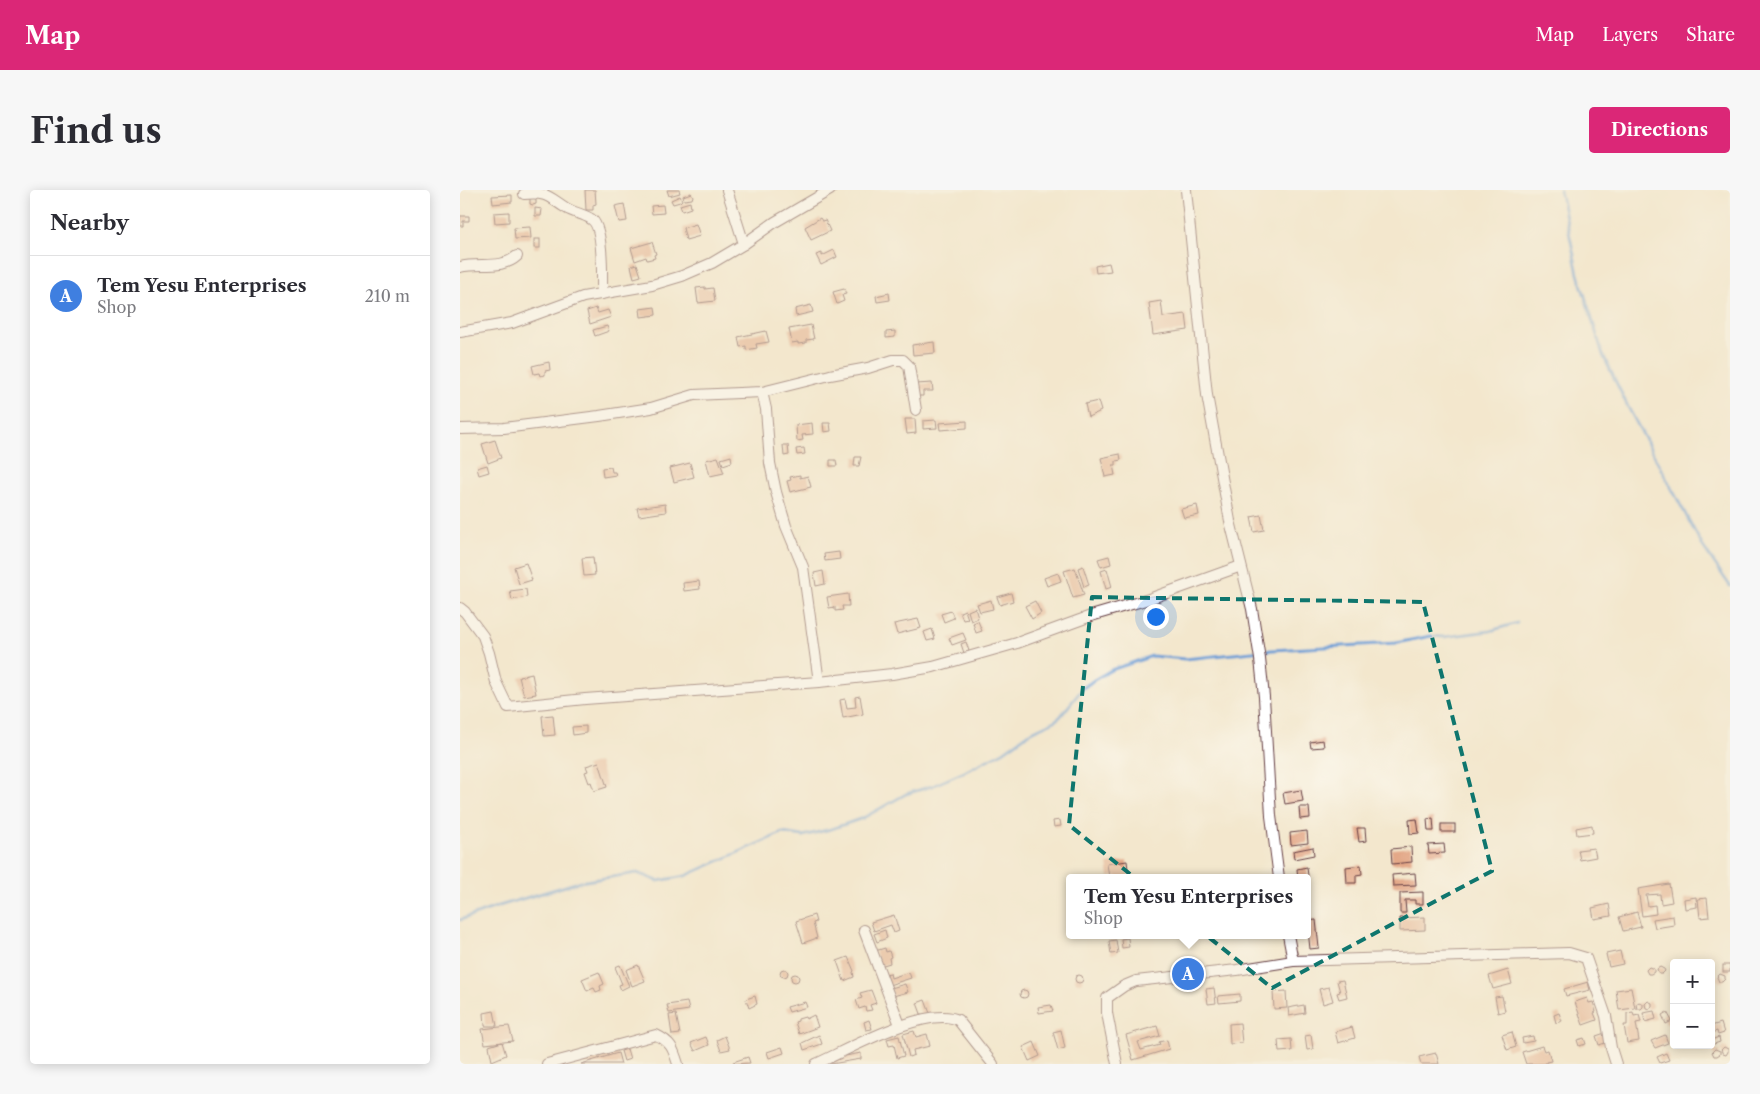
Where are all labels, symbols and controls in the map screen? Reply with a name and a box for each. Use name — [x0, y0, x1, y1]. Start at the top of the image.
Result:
text: Map — [25, 21, 80, 50]
text: Map — [1536, 24, 1574, 46]
text: Layers — [1602, 24, 1658, 46]
text: Share — [1686, 24, 1735, 46]
button: Directions — [1589, 107, 1730, 153]
text: Find us — [30, 109, 162, 152]
text: Nearby — [50, 210, 129, 235]
text: Tem Yesu Enterprises — [97, 274, 307, 297]
text: A — [60, 286, 72, 306]
text: 210 m — [365, 286, 410, 306]
text: Shop — [97, 297, 136, 317]
your location — [1143, 604, 1169, 630]
popup — [1066, 874, 1311, 939]
text: Tem Yesu Enterprises — [1084, 885, 1293, 908]
text: Shop — [1084, 908, 1123, 928]
pin: A — [1172, 955, 1204, 993]
map controls — [1670, 959, 1715, 1049]
button: + — [1670, 959, 1715, 1004]
button: − — [1670, 1004, 1715, 1049]

